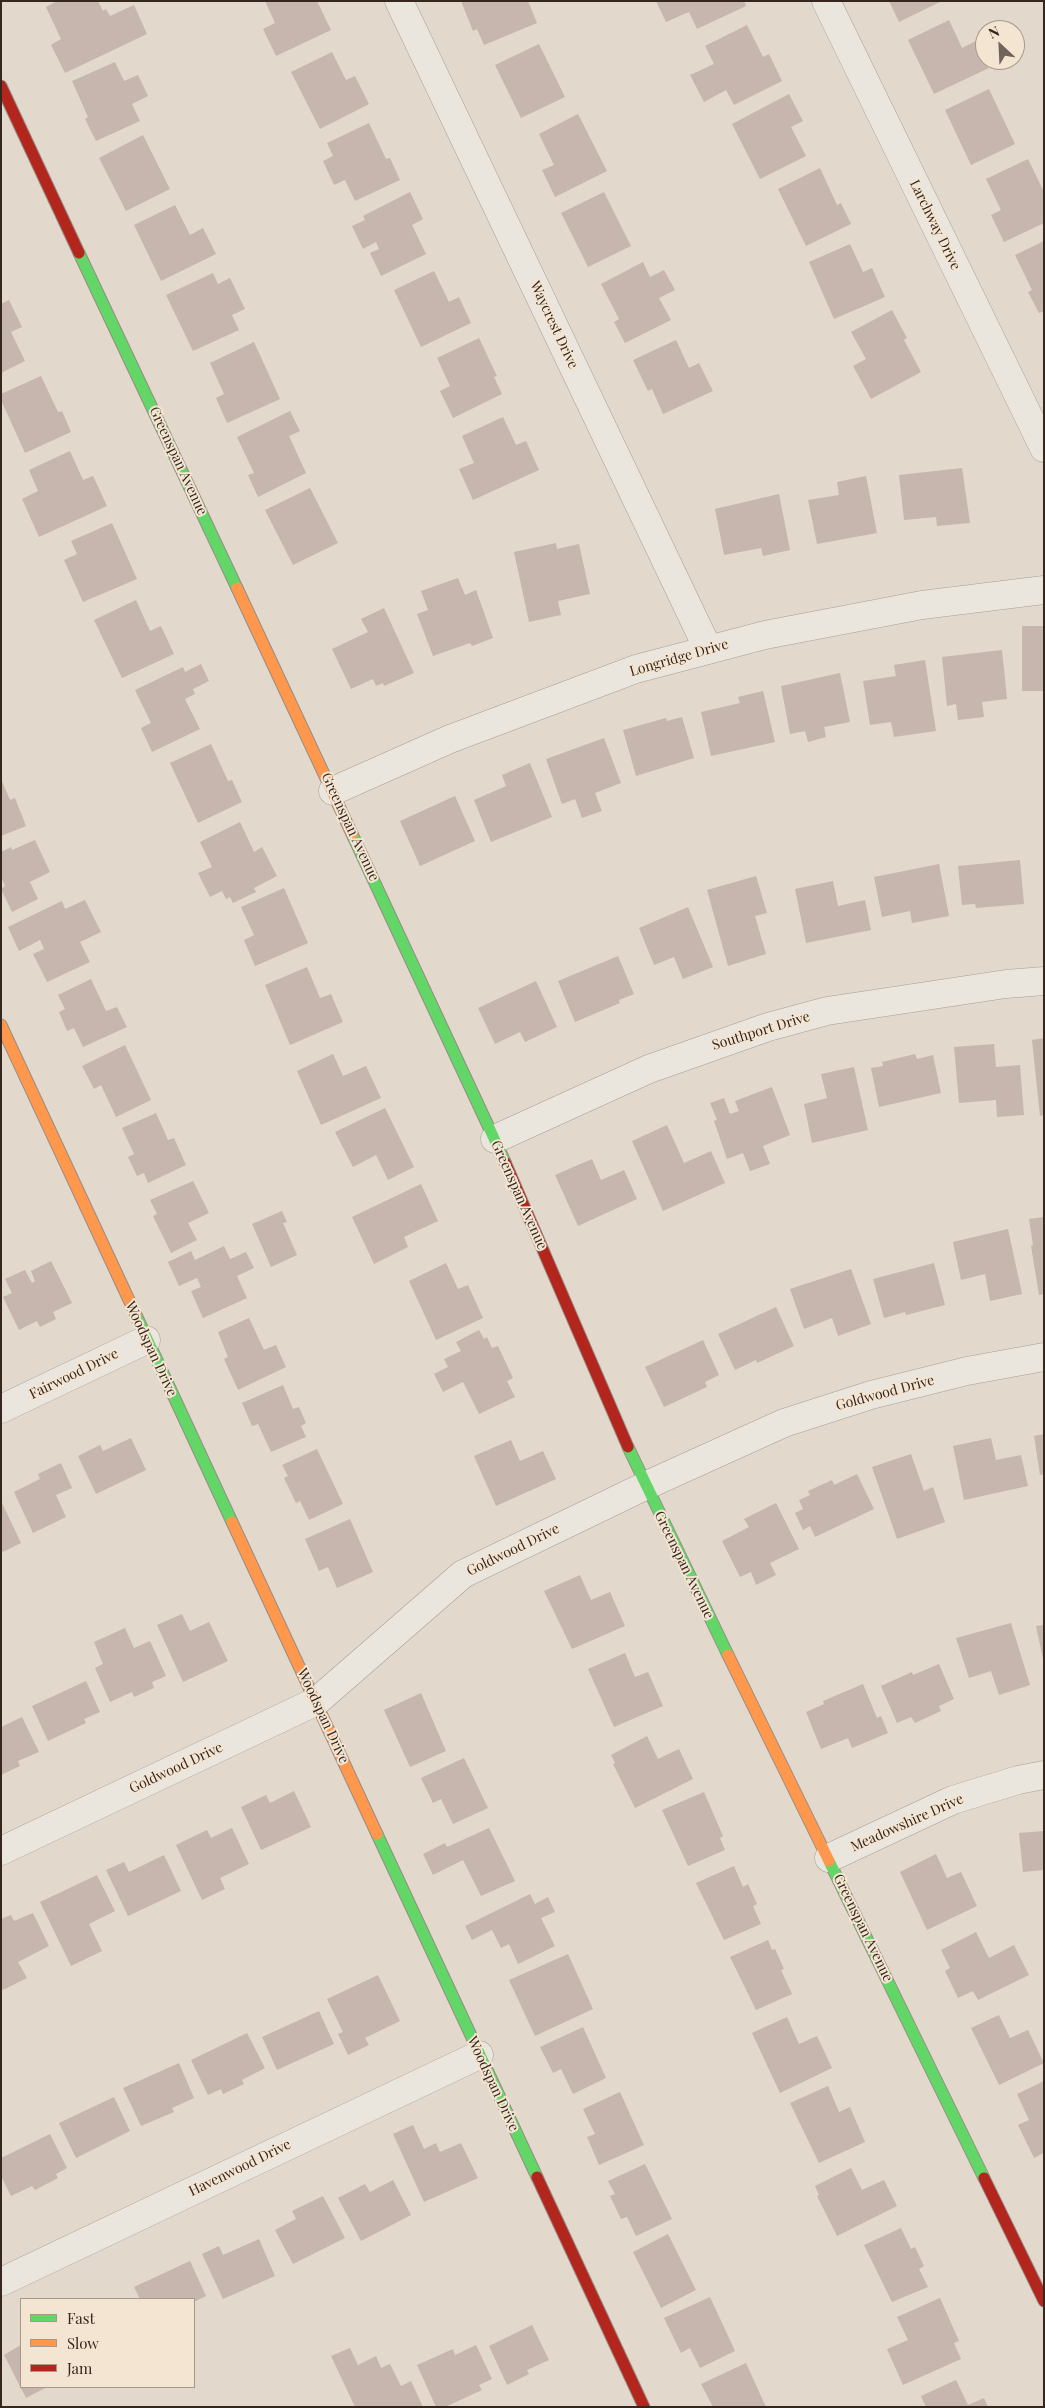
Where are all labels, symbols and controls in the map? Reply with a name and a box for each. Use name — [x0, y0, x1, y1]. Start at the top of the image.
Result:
north arrow — [975, 20, 1025, 70]
text: N — [985, 21, 1002, 43]
street label: Larchway Drive — [906, 177, 964, 273]
street label: Waycrest Drive — [526, 279, 582, 371]
street label: Greenspan Avenue — [146, 404, 210, 518]
street label: Longridge Drive — [628, 636, 730, 680]
street label: Greenspan Avenue — [318, 770, 382, 884]
street label: Southport Drive — [710, 1008, 812, 1054]
street label: Greenspan Avenue — [487, 1138, 551, 1252]
street label: Woodspan Drive — [122, 1299, 180, 1399]
street label: Fairwood Drive — [27, 1345, 121, 1403]
street label: Goldwood Drive — [834, 1372, 936, 1414]
street label: Greenspan Avenue — [651, 1508, 717, 1622]
street label: Goldwood Drive — [464, 1520, 562, 1580]
street label: Woodspan Drive — [294, 1666, 352, 1766]
street label: Goldwood Drive — [127, 1739, 225, 1797]
street label: Meadowshire Drive — [848, 1791, 966, 1855]
street label: Greenspan Avenue — [830, 1871, 896, 1985]
street label: Woodspan Drive — [464, 2034, 522, 2134]
street label: Havenwood Drive — [186, 2136, 294, 2200]
legend — [20, 2298, 195, 2388]
text: Fast — [67, 2308, 95, 2328]
text: Slow — [67, 2333, 99, 2353]
text: Jam — [67, 2358, 92, 2378]

